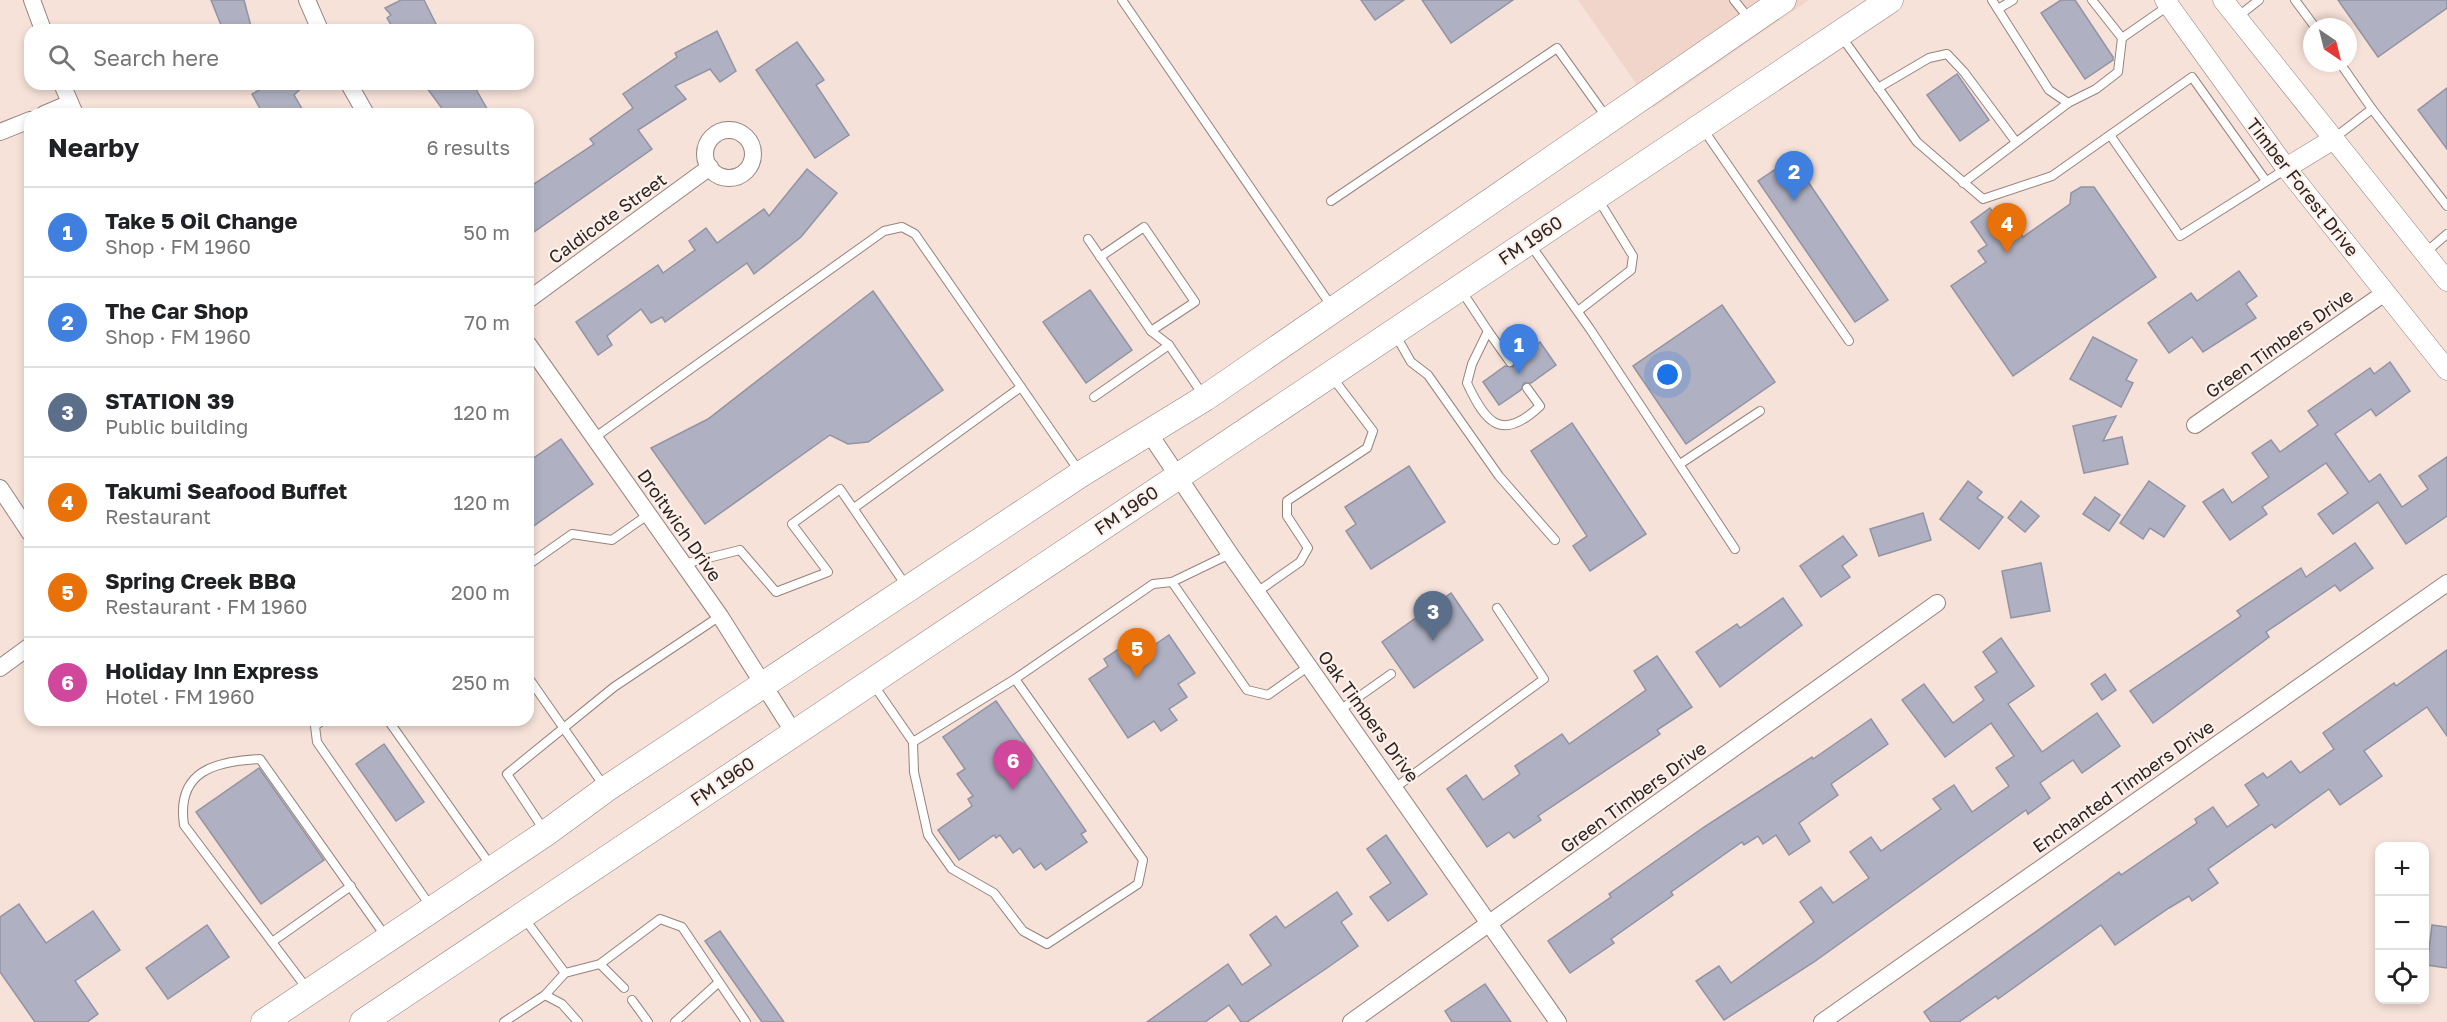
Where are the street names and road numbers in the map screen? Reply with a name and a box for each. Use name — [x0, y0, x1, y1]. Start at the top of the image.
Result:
street label: Timber Forest Drive — [2242, 113, 2364, 261]
street label: Caldicote Street — [544, 168, 670, 268]
street label: FM 1960 — [1494, 211, 1566, 269]
street label: Green Timbers Drive — [2201, 284, 2357, 402]
street label: Droitwich Drive — [633, 465, 727, 585]
street label: FM 1960 — [1090, 481, 1162, 539]
street label: Oak Timbers Drive — [1314, 646, 1424, 786]
street label: Enchanted Timbers Drive — [2028, 715, 2218, 857]
street label: Green Timbers Drive — [1556, 737, 1710, 857]
street label: FM 1960 — [686, 752, 758, 810]

